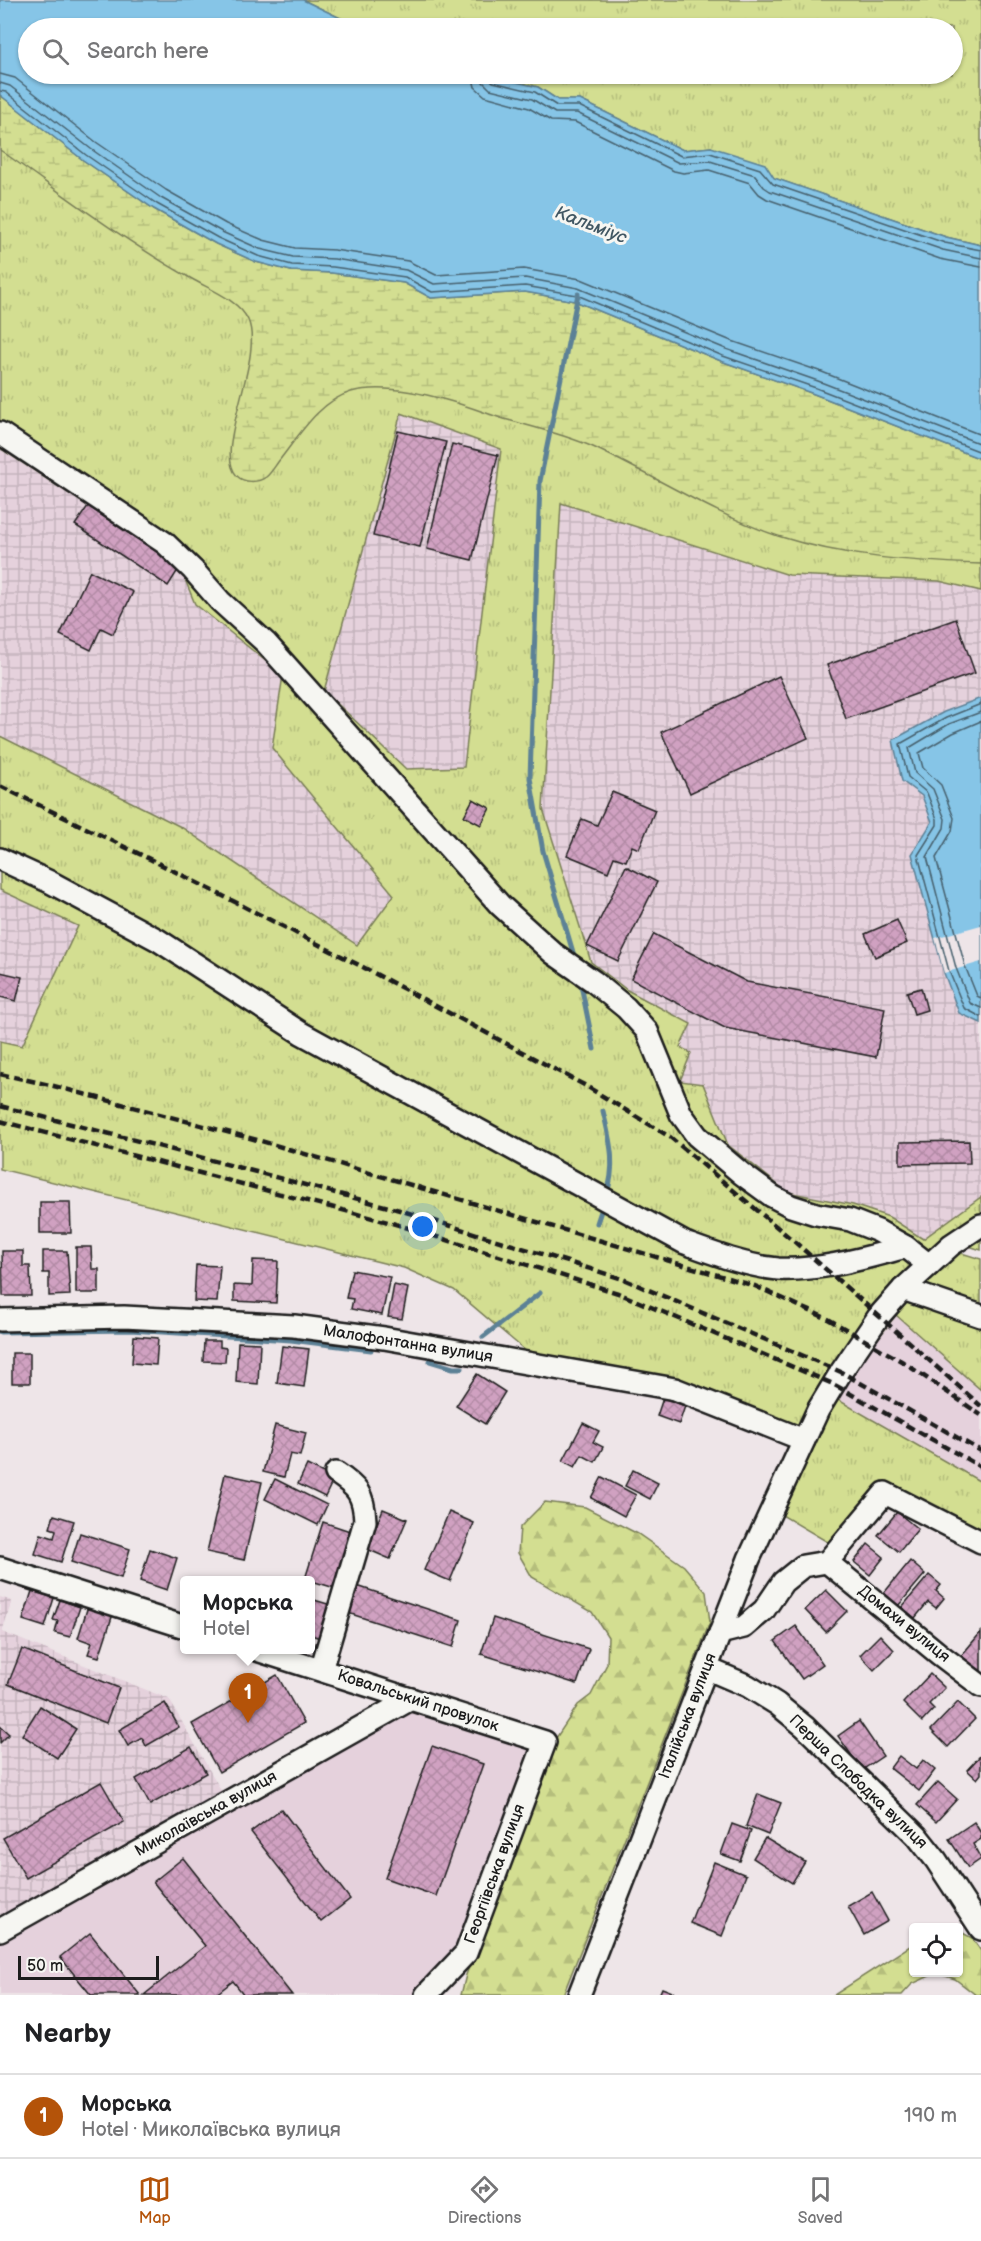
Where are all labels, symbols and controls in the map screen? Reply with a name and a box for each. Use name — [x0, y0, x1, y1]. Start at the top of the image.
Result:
search box — [18, 18, 963, 84]
icon: search — [39, 35, 72, 68]
text: Search here — [87, 38, 209, 65]
water label: Кальміус — [552, 202, 630, 248]
your location — [408, 1212, 437, 1241]
street label: Малофонтанна вулиця — [322, 1321, 494, 1367]
popup — [180, 1576, 315, 1654]
street label: Домахи вулиця — [854, 1581, 954, 1667]
text: Морська — [202, 1590, 293, 1617]
text: Hotel — [202, 1617, 250, 1641]
street label: Італійська вулиця — [655, 1650, 721, 1782]
street label: Ковальський провулок — [335, 1666, 502, 1736]
pin: 1 — [228, 1674, 268, 1723]
street label: Перша Слободка вулиця — [785, 1711, 931, 1853]
street label: Миколаївська вулиця — [132, 1767, 280, 1861]
street label: Георгіївська вулиця — [461, 1801, 529, 1946]
map controls — [909, 1923, 963, 1977]
button: locate — [909, 1923, 963, 1977]
scale bar — [18, 1953, 159, 1980]
text: 50 m — [27, 1957, 63, 1976]
text: Nearby — [24, 2019, 111, 2050]
text: Морська — [81, 2091, 171, 2118]
text: 1 — [39, 2104, 48, 2128]
text: 190 m — [904, 2104, 957, 2128]
text: Hotel · Миколаївська вулиця — [81, 2118, 341, 2142]
tab: Map — [138, 2173, 171, 2228]
tab: Directions — [448, 2173, 521, 2228]
tab: Saved — [798, 2173, 843, 2228]

